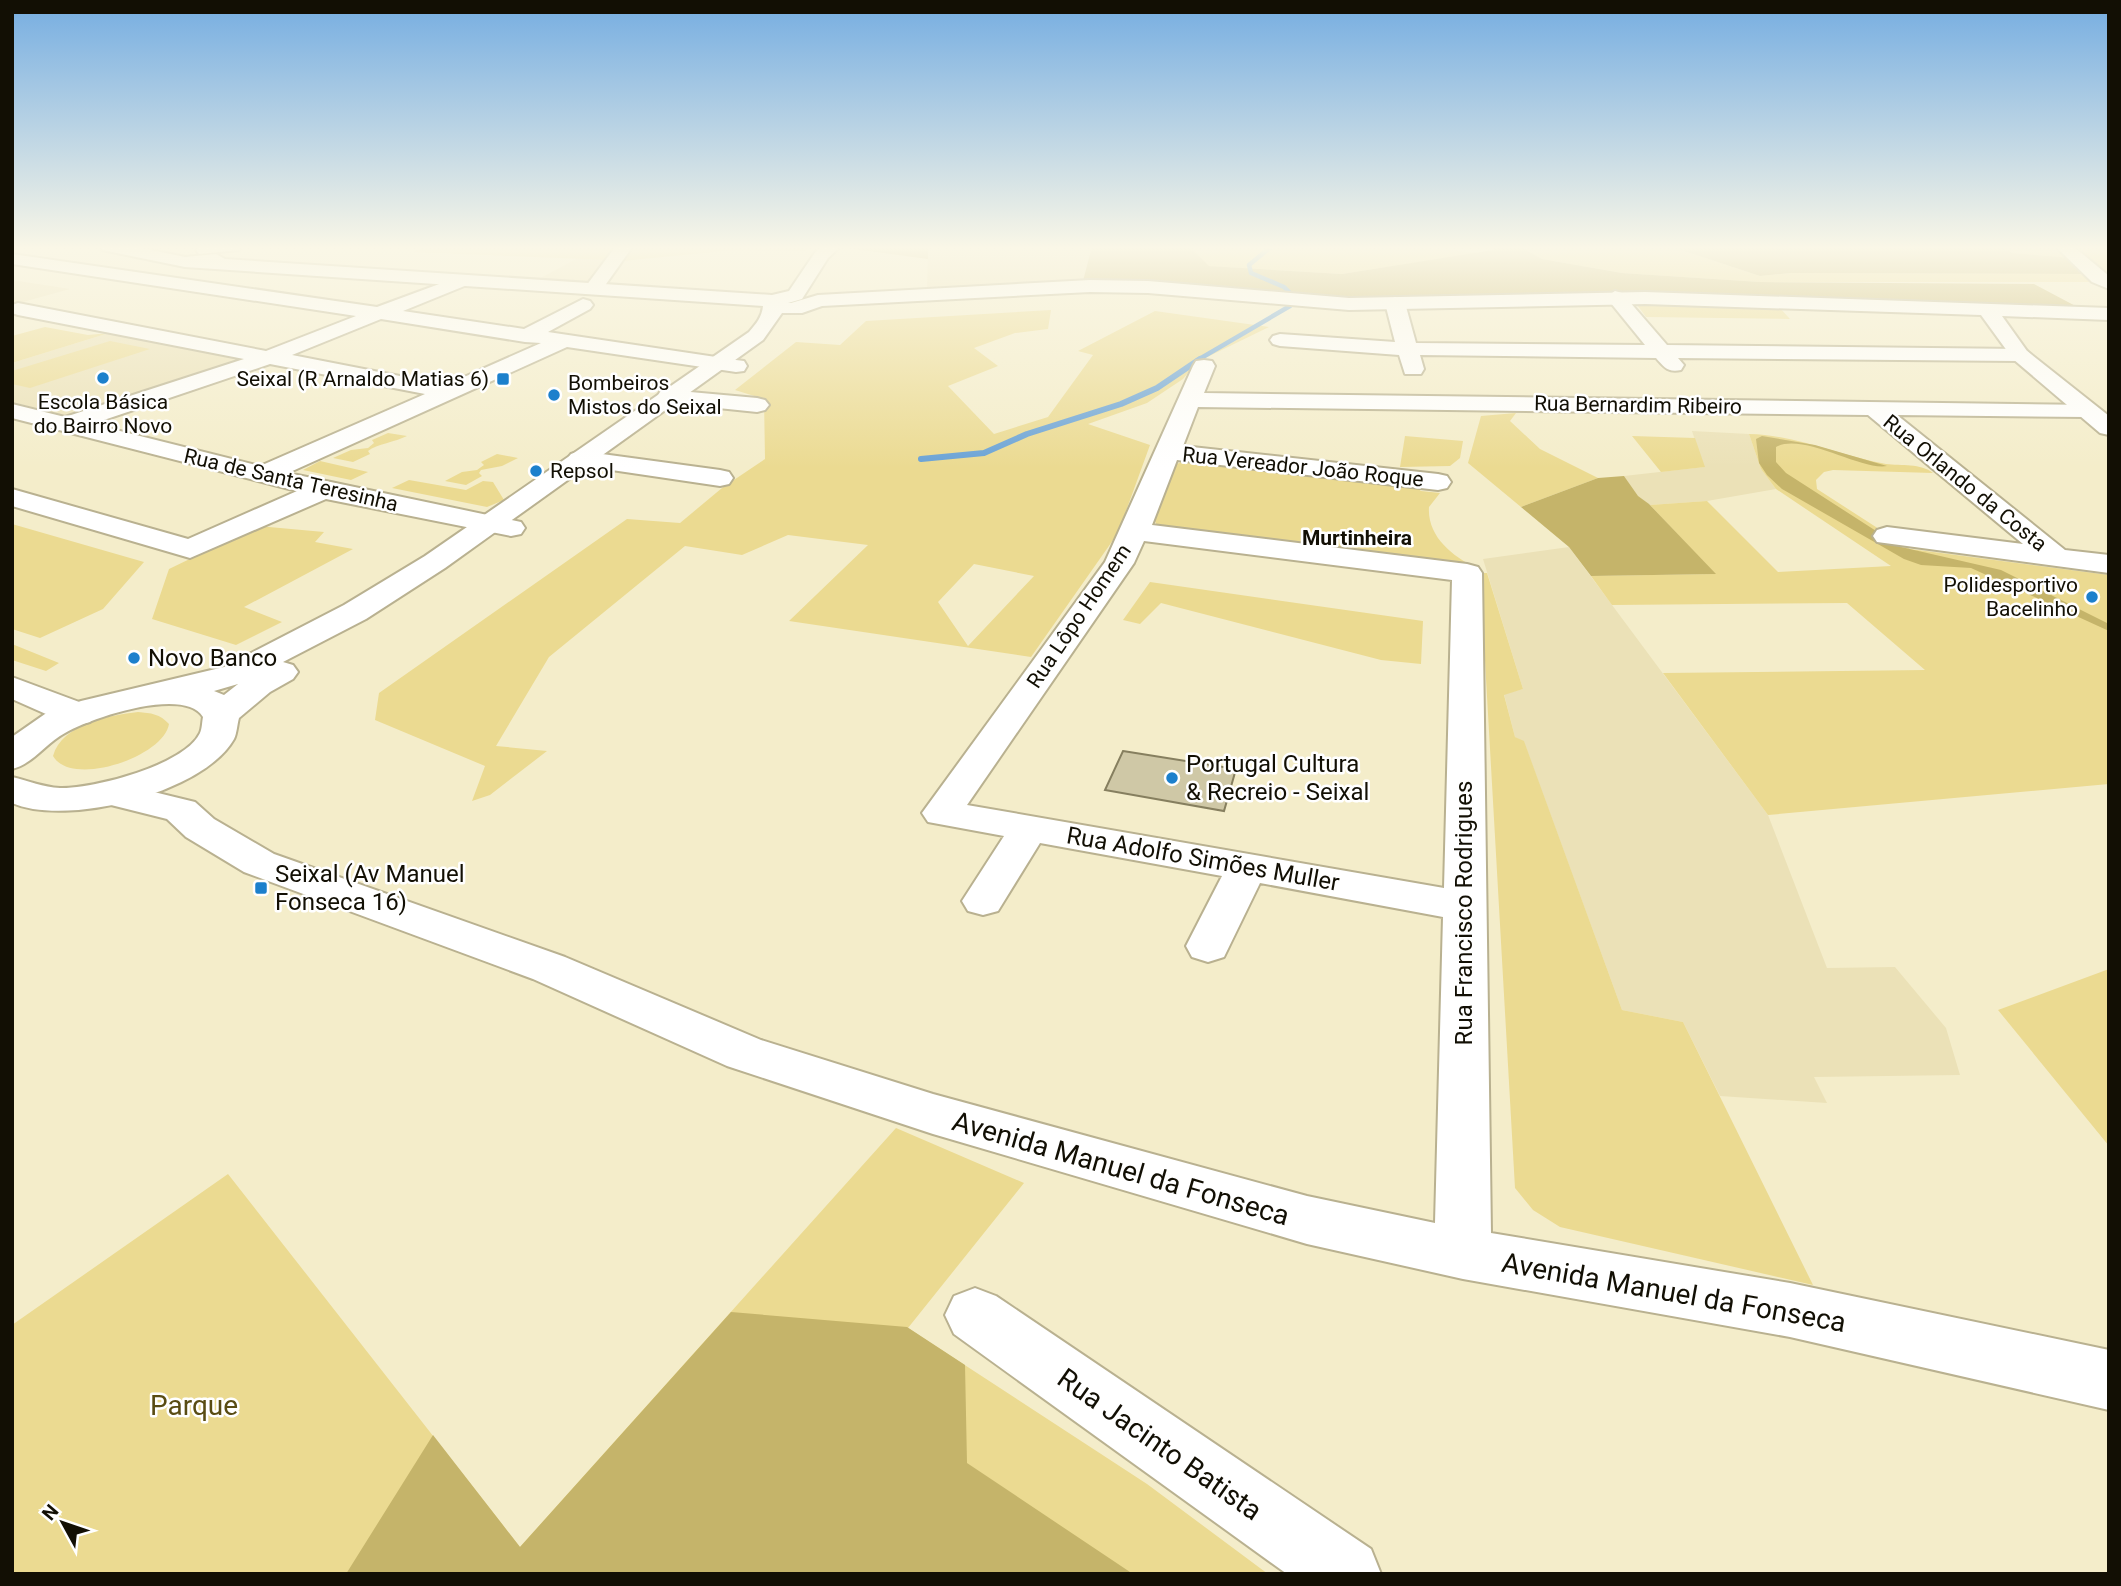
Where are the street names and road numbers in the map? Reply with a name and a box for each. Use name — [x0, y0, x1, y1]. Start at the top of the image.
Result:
street label: Rua Bernardim Ribeiro — [1534, 391, 1742, 419]
street label: Rua Orlando da Costa — [1879, 410, 2051, 556]
street label: Rua Vereador João Roque — [1181, 442, 1425, 492]
street label: Rua de Santa Teresinha — [182, 444, 400, 516]
street label: Rua Lôpo Homem — [1022, 540, 1136, 692]
street label: Rua Francisco Rodrigues — [1450, 781, 1478, 1045]
street label: Rua Adolfo Simões Muller — [1065, 821, 1341, 897]
street label: Avenida Manuel da Fonseca — [949, 1105, 1293, 1232]
street label: Avenida Manuel da Fonseca — [1499, 1246, 1849, 1339]
street label: Rua Jacinto Batista — [1051, 1362, 1268, 1527]

